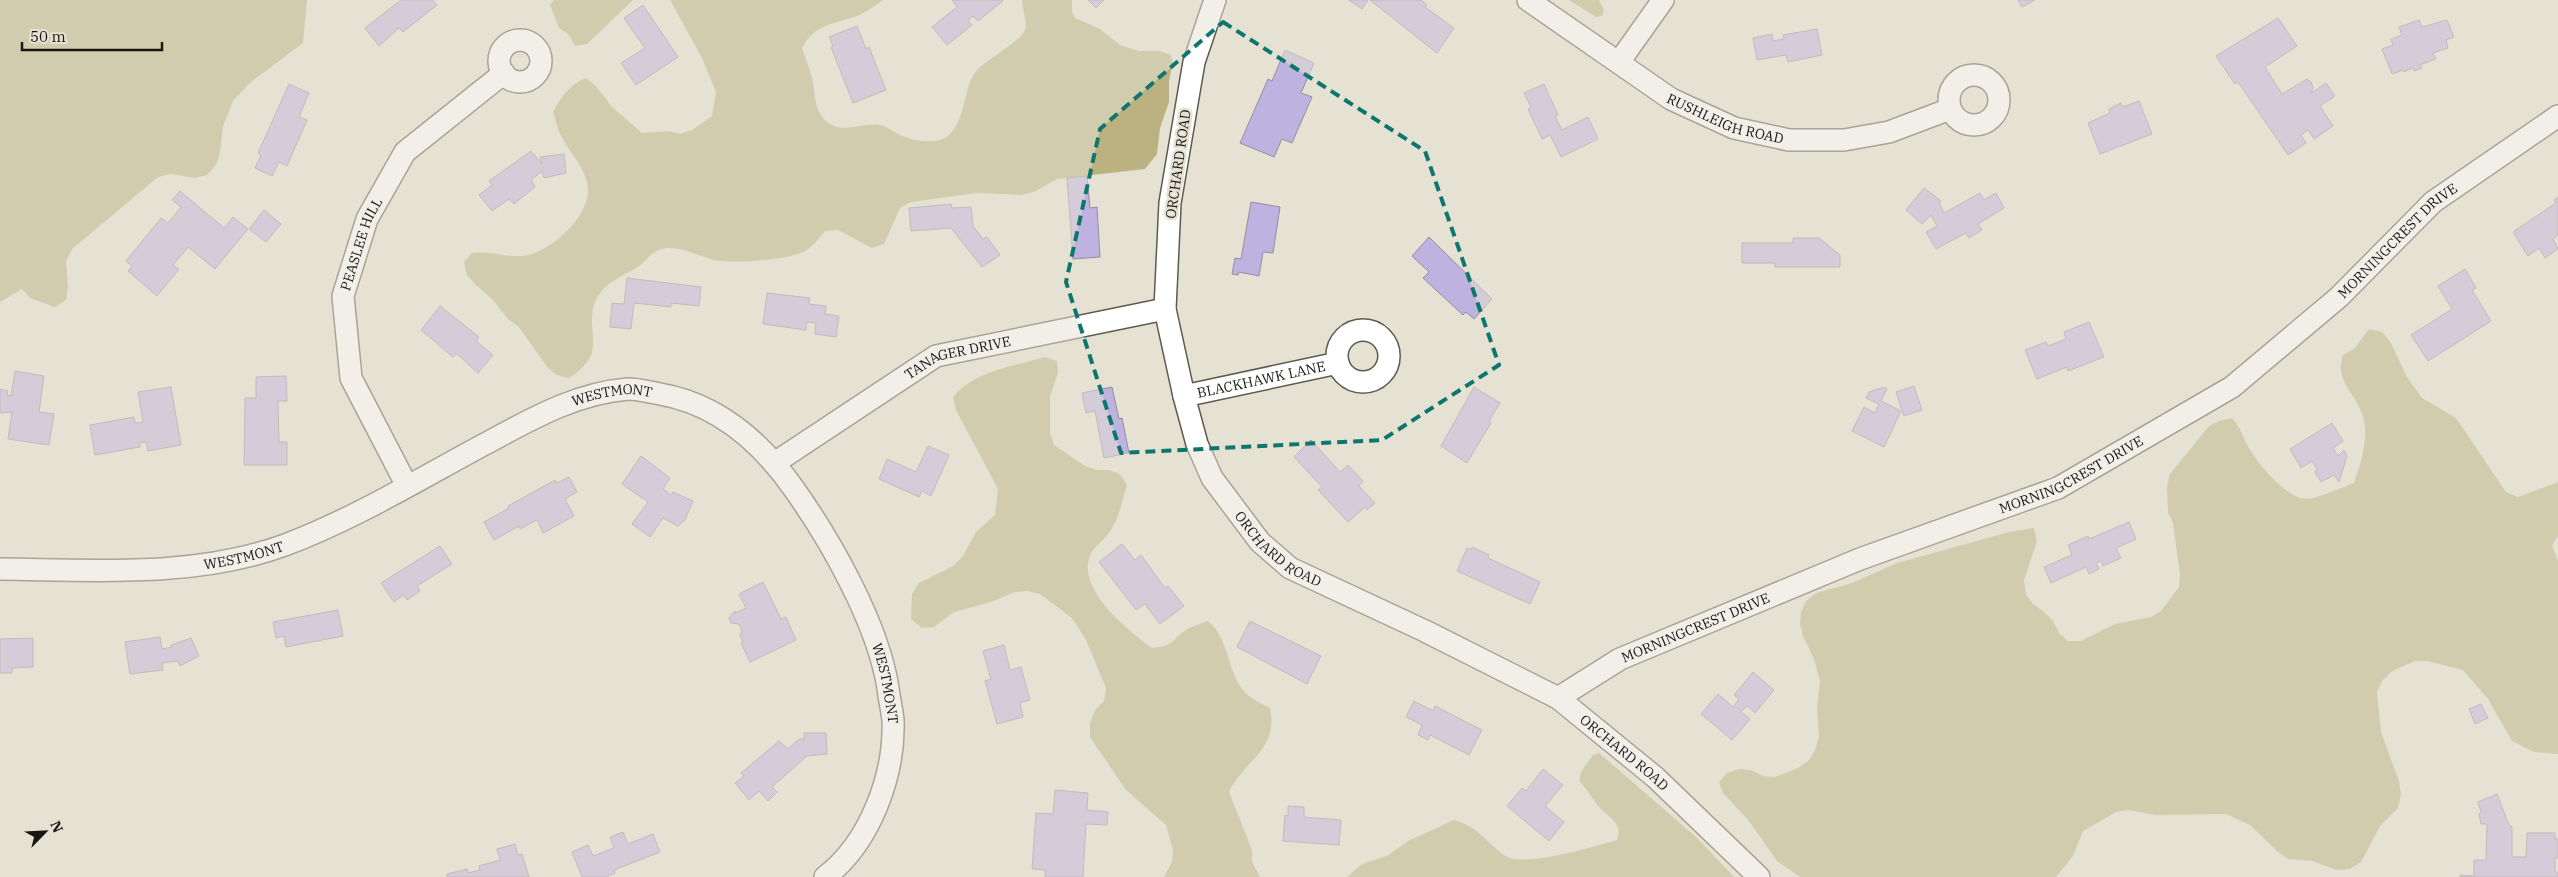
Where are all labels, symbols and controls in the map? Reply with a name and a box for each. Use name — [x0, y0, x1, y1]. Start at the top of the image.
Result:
scale bar — [22, 20, 162, 52]
text: 50 m — [30, 27, 66, 46]
street label: RUSHLEIGH ROAD — [1664, 89, 1786, 148]
street label: ORCHARD ROAD — [1161, 108, 1195, 220]
street label: MORNINGCREST DRIVE — [2334, 179, 2461, 302]
street label: PEASLEE HILL — [336, 194, 386, 293]
street label: TANAGER DRIVE — [901, 332, 1012, 383]
street label: BLACKHAWK LANE — [1195, 357, 1327, 402]
street label: WESTMONT — [569, 380, 654, 410]
street label: MORNINGCREST DRIVE — [1996, 432, 2146, 517]
street label: ORCHARD ROAD — [1231, 507, 1325, 590]
street label: WESTMONT — [202, 537, 286, 574]
street label: MORNINGCREST DRIVE — [1619, 589, 1772, 666]
street label: WESTMONT — [868, 641, 902, 724]
street label: ORCHARD ROAD — [1576, 710, 1673, 795]
north arrow — [20, 807, 70, 857]
text: N — [46, 818, 67, 835]

